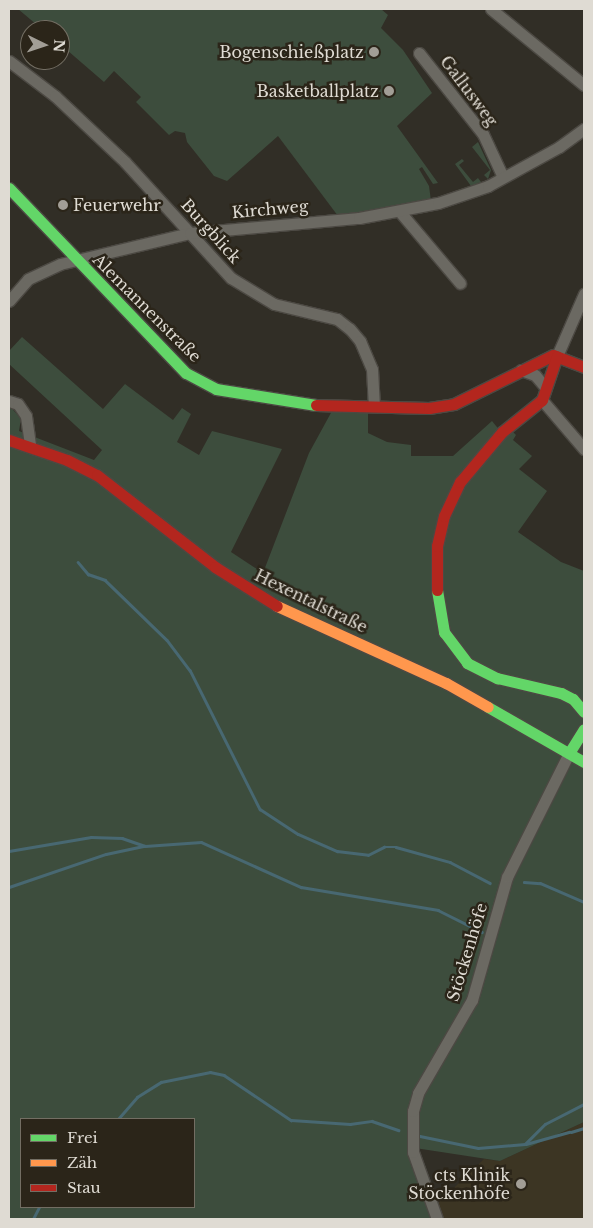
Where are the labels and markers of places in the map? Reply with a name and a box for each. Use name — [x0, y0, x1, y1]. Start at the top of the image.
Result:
place label: Bogenschießplatz — [219, 42, 364, 62]
marker: Bogenschießplatz — [368, 46, 380, 58]
place label: Basketballplatz — [257, 81, 379, 101]
marker: Basketballplatz — [383, 85, 395, 97]
place label: Feuerwehr — [73, 195, 161, 215]
marker: Feuerwehr — [57, 199, 69, 211]
place label: cts Klinik Stöckenhöfe — [408, 1165, 510, 1203]
marker: cts Klinik Stöckenhöfe — [514, 1177, 528, 1191]

